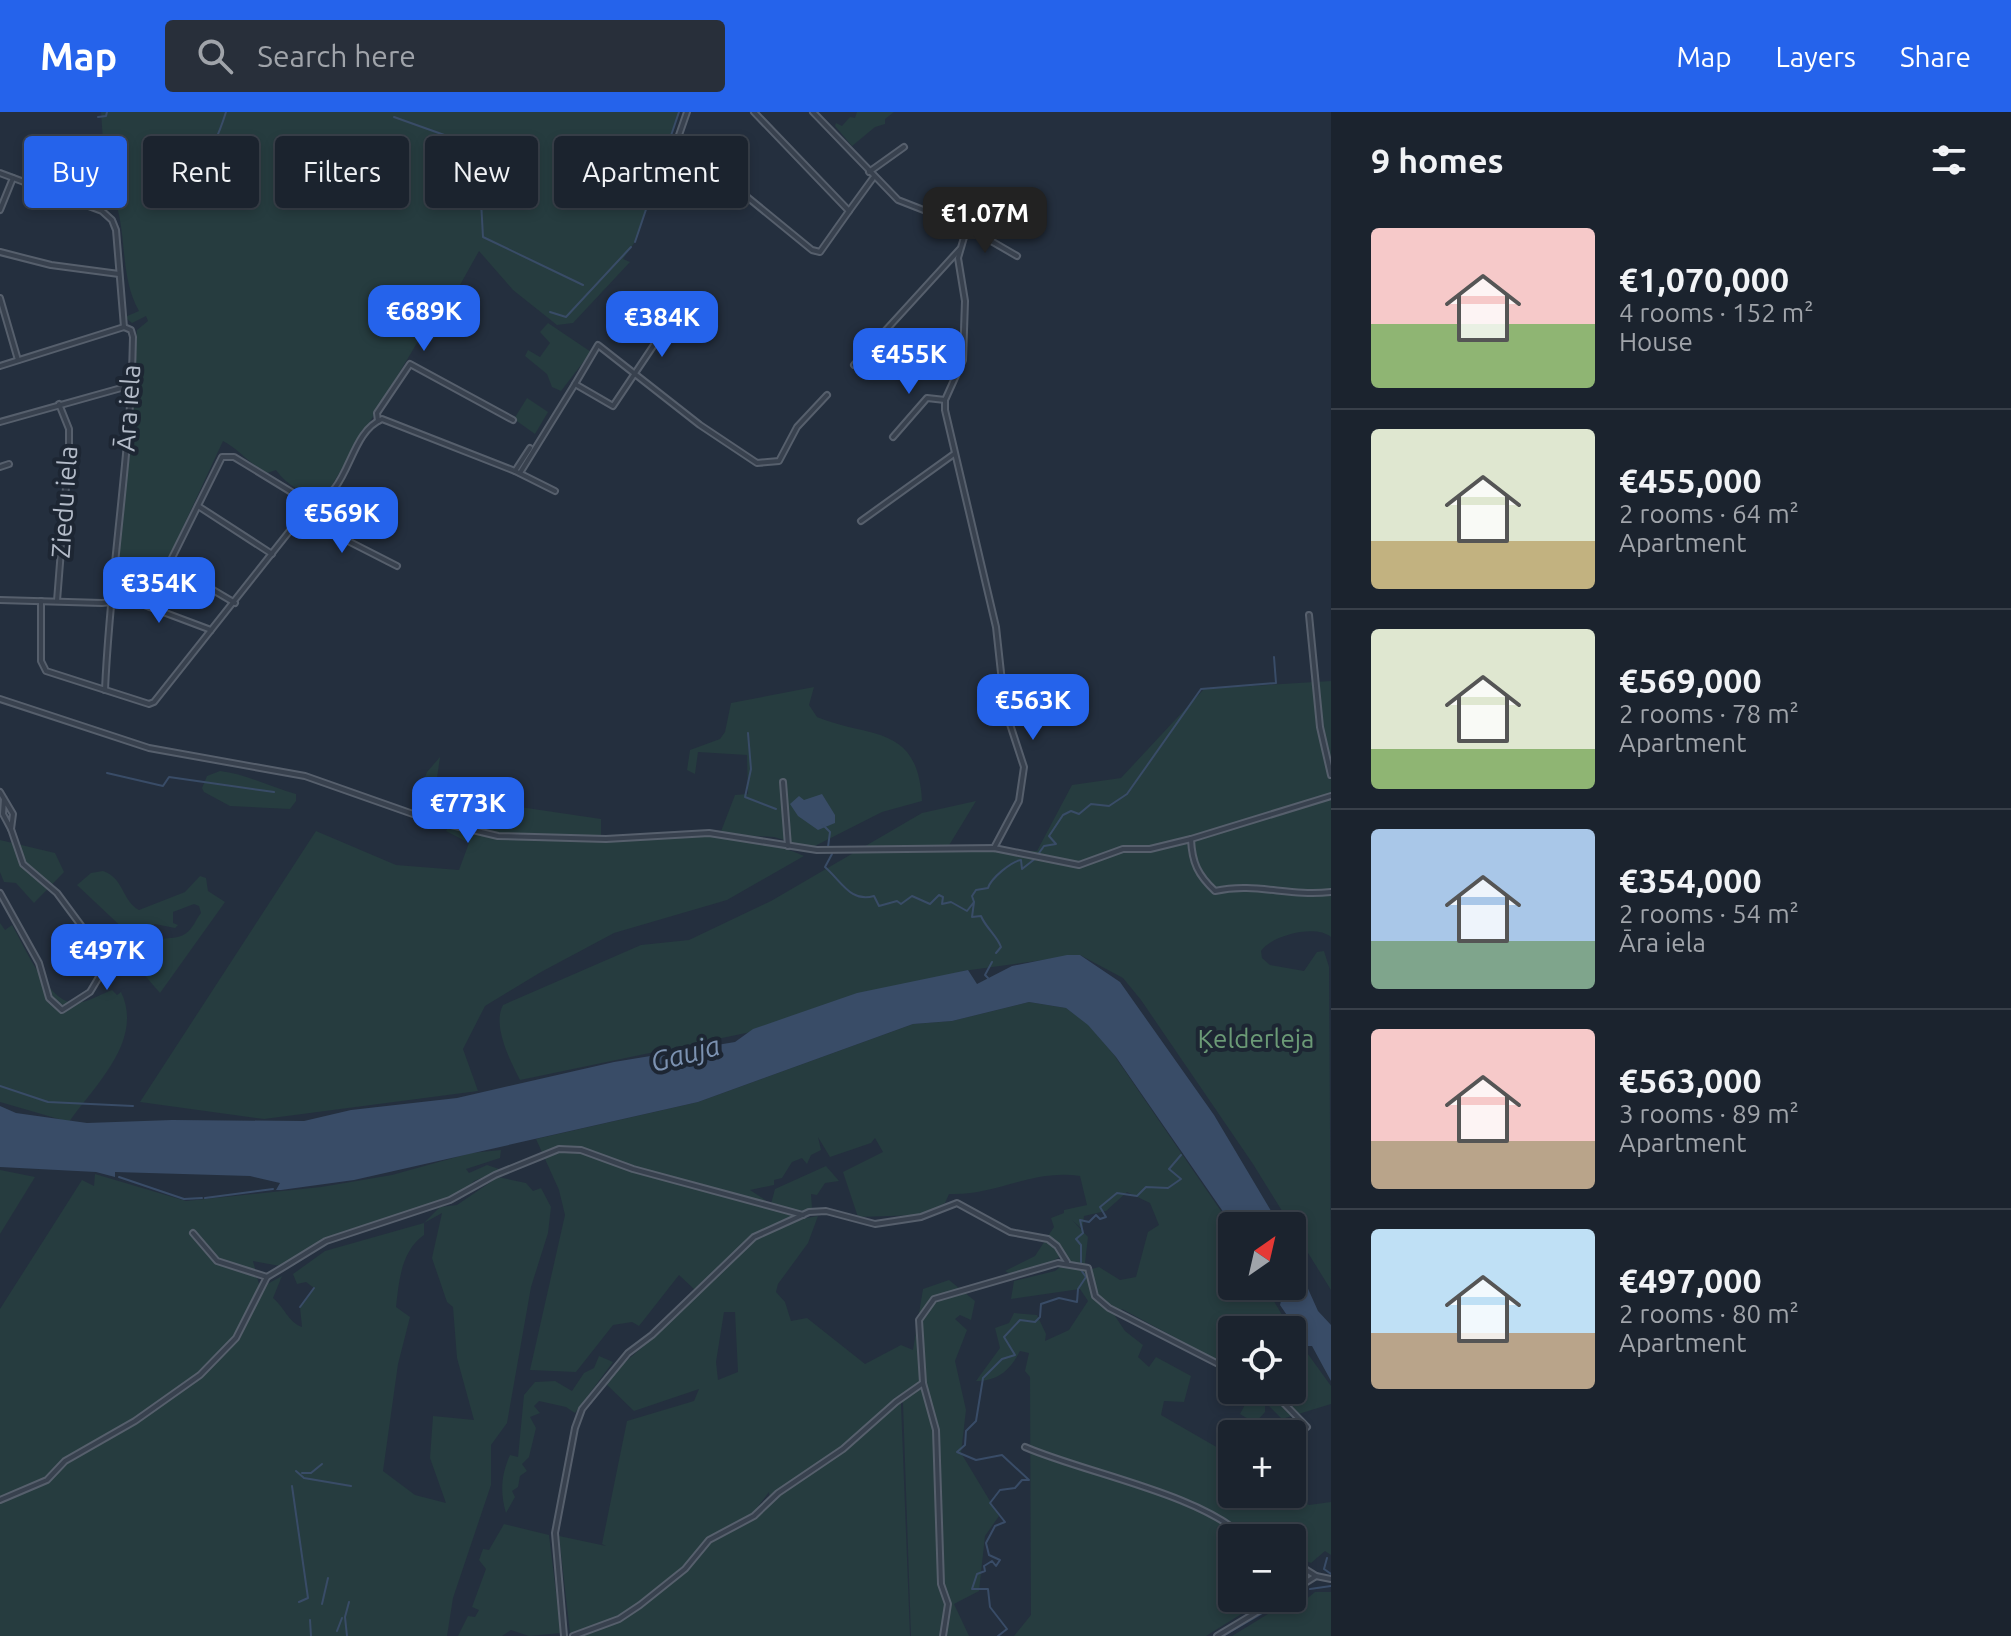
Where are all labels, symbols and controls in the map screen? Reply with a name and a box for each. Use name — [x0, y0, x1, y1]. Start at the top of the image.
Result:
search box — [165, 20, 725, 92]
icon: search — [193, 34, 237, 78]
text: Map — [40, 35, 117, 77]
text: Search here — [257, 39, 416, 73]
text: Map — [1676, 41, 1732, 72]
text: Layers — [1776, 41, 1856, 72]
text: Share — [1900, 41, 1971, 72]
chip: Buy — [24, 136, 127, 208]
chip: Rent — [143, 136, 259, 208]
chip: Filters — [275, 136, 409, 208]
chip: New — [425, 136, 538, 208]
chip: Apartment — [554, 136, 748, 208]
icon: filters — [1927, 138, 1971, 182]
text: 9 homes — [1371, 141, 1504, 179]
pin: €1.07M — [920, 187, 1050, 255]
text: €1.07M — [941, 198, 1029, 227]
icon: home — [1435, 260, 1531, 356]
text: €1,070,000 — [1619, 260, 1789, 298]
pin: €689K — [368, 285, 480, 353]
pin: €384K — [606, 291, 718, 359]
text: €689K — [386, 296, 462, 325]
text: 4 rooms · 152 m² — [1619, 298, 1814, 327]
text: €384K — [624, 302, 700, 331]
text: House — [1619, 327, 1693, 356]
pin: €455K — [853, 328, 965, 396]
text: €455K — [871, 339, 947, 368]
street label: Āra iela — [111, 364, 145, 452]
street label: Ziedu iela — [46, 445, 82, 559]
icon: home — [1435, 461, 1531, 557]
text: €455,000 — [1619, 461, 1762, 499]
pin: €569K — [286, 487, 398, 555]
text: €569K — [304, 498, 380, 527]
text: 2 rooms · 64 m² — [1619, 499, 1799, 528]
text: Apartment — [1619, 528, 1746, 557]
pin: €354K — [103, 557, 215, 625]
text: €354K — [121, 568, 197, 597]
icon: home — [1435, 661, 1531, 757]
text: €569,000 — [1619, 661, 1762, 699]
pin: €563K — [977, 674, 1089, 742]
text: €563K — [995, 685, 1071, 714]
text: 2 rooms · 78 m² — [1619, 699, 1799, 728]
text: Apartment — [1619, 728, 1746, 757]
pin: €773K — [412, 777, 524, 845]
text: €773K — [430, 788, 506, 817]
icon: home — [1435, 861, 1531, 957]
text: €354,000 — [1619, 861, 1762, 899]
text: 2 rooms · 54 m² — [1619, 899, 1799, 928]
pin: €497K — [51, 924, 163, 992]
text: Āra iela — [1619, 928, 1706, 957]
text: €497K — [69, 935, 145, 964]
park label: Ķelderleja — [1198, 1024, 1314, 1053]
water label: Gauja — [647, 1029, 723, 1077]
icon: home — [1435, 1061, 1531, 1157]
text: €563,000 — [1619, 1061, 1762, 1099]
text: 3 rooms · 89 m² — [1619, 1099, 1799, 1128]
text: Apartment — [1619, 1128, 1746, 1157]
north arrow — [1218, 1212, 1306, 1300]
map controls — [1218, 1212, 1306, 1612]
icon: home — [1435, 1261, 1531, 1357]
text: €497,000 — [1619, 1261, 1762, 1299]
text: 2 rooms · 80 m² — [1619, 1299, 1799, 1328]
button: locate — [1218, 1316, 1306, 1404]
text: Apartment — [1619, 1328, 1746, 1357]
button: + — [1218, 1420, 1306, 1508]
button: − — [1218, 1524, 1306, 1612]

